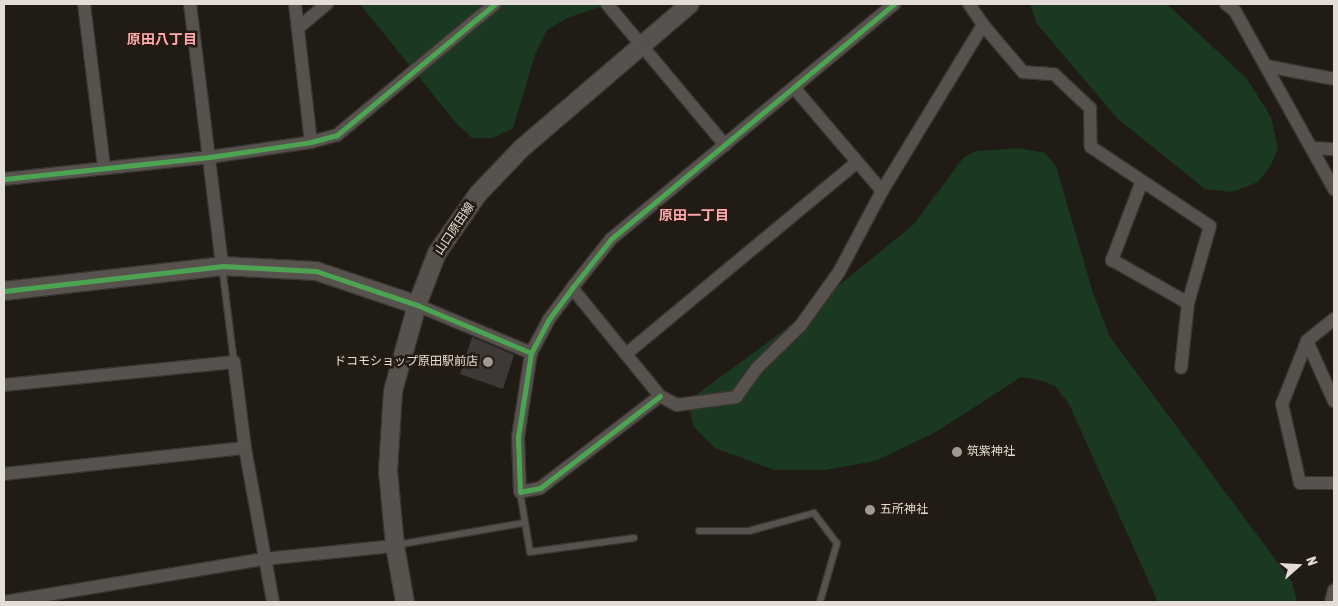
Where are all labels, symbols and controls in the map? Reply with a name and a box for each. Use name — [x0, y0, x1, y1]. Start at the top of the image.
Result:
district label: 原田八丁目 — [127, 31, 197, 47]
street label: 山口原田線 — [432, 200, 478, 258]
district label: 原田一丁目 — [659, 207, 729, 223]
place label: ドコモショップ原田駅前店 — [334, 355, 478, 369]
marker: ドコモショップ原田駅前店 — [482, 356, 494, 368]
place label: 筑紫神社 — [967, 445, 1015, 459]
marker: 筑紫神社 — [951, 446, 963, 458]
place label: 五所神社 — [880, 503, 928, 517]
marker: 五所神社 — [864, 504, 876, 516]
north arrow — [1273, 541, 1323, 591]
text: N — [1303, 555, 1321, 568]

